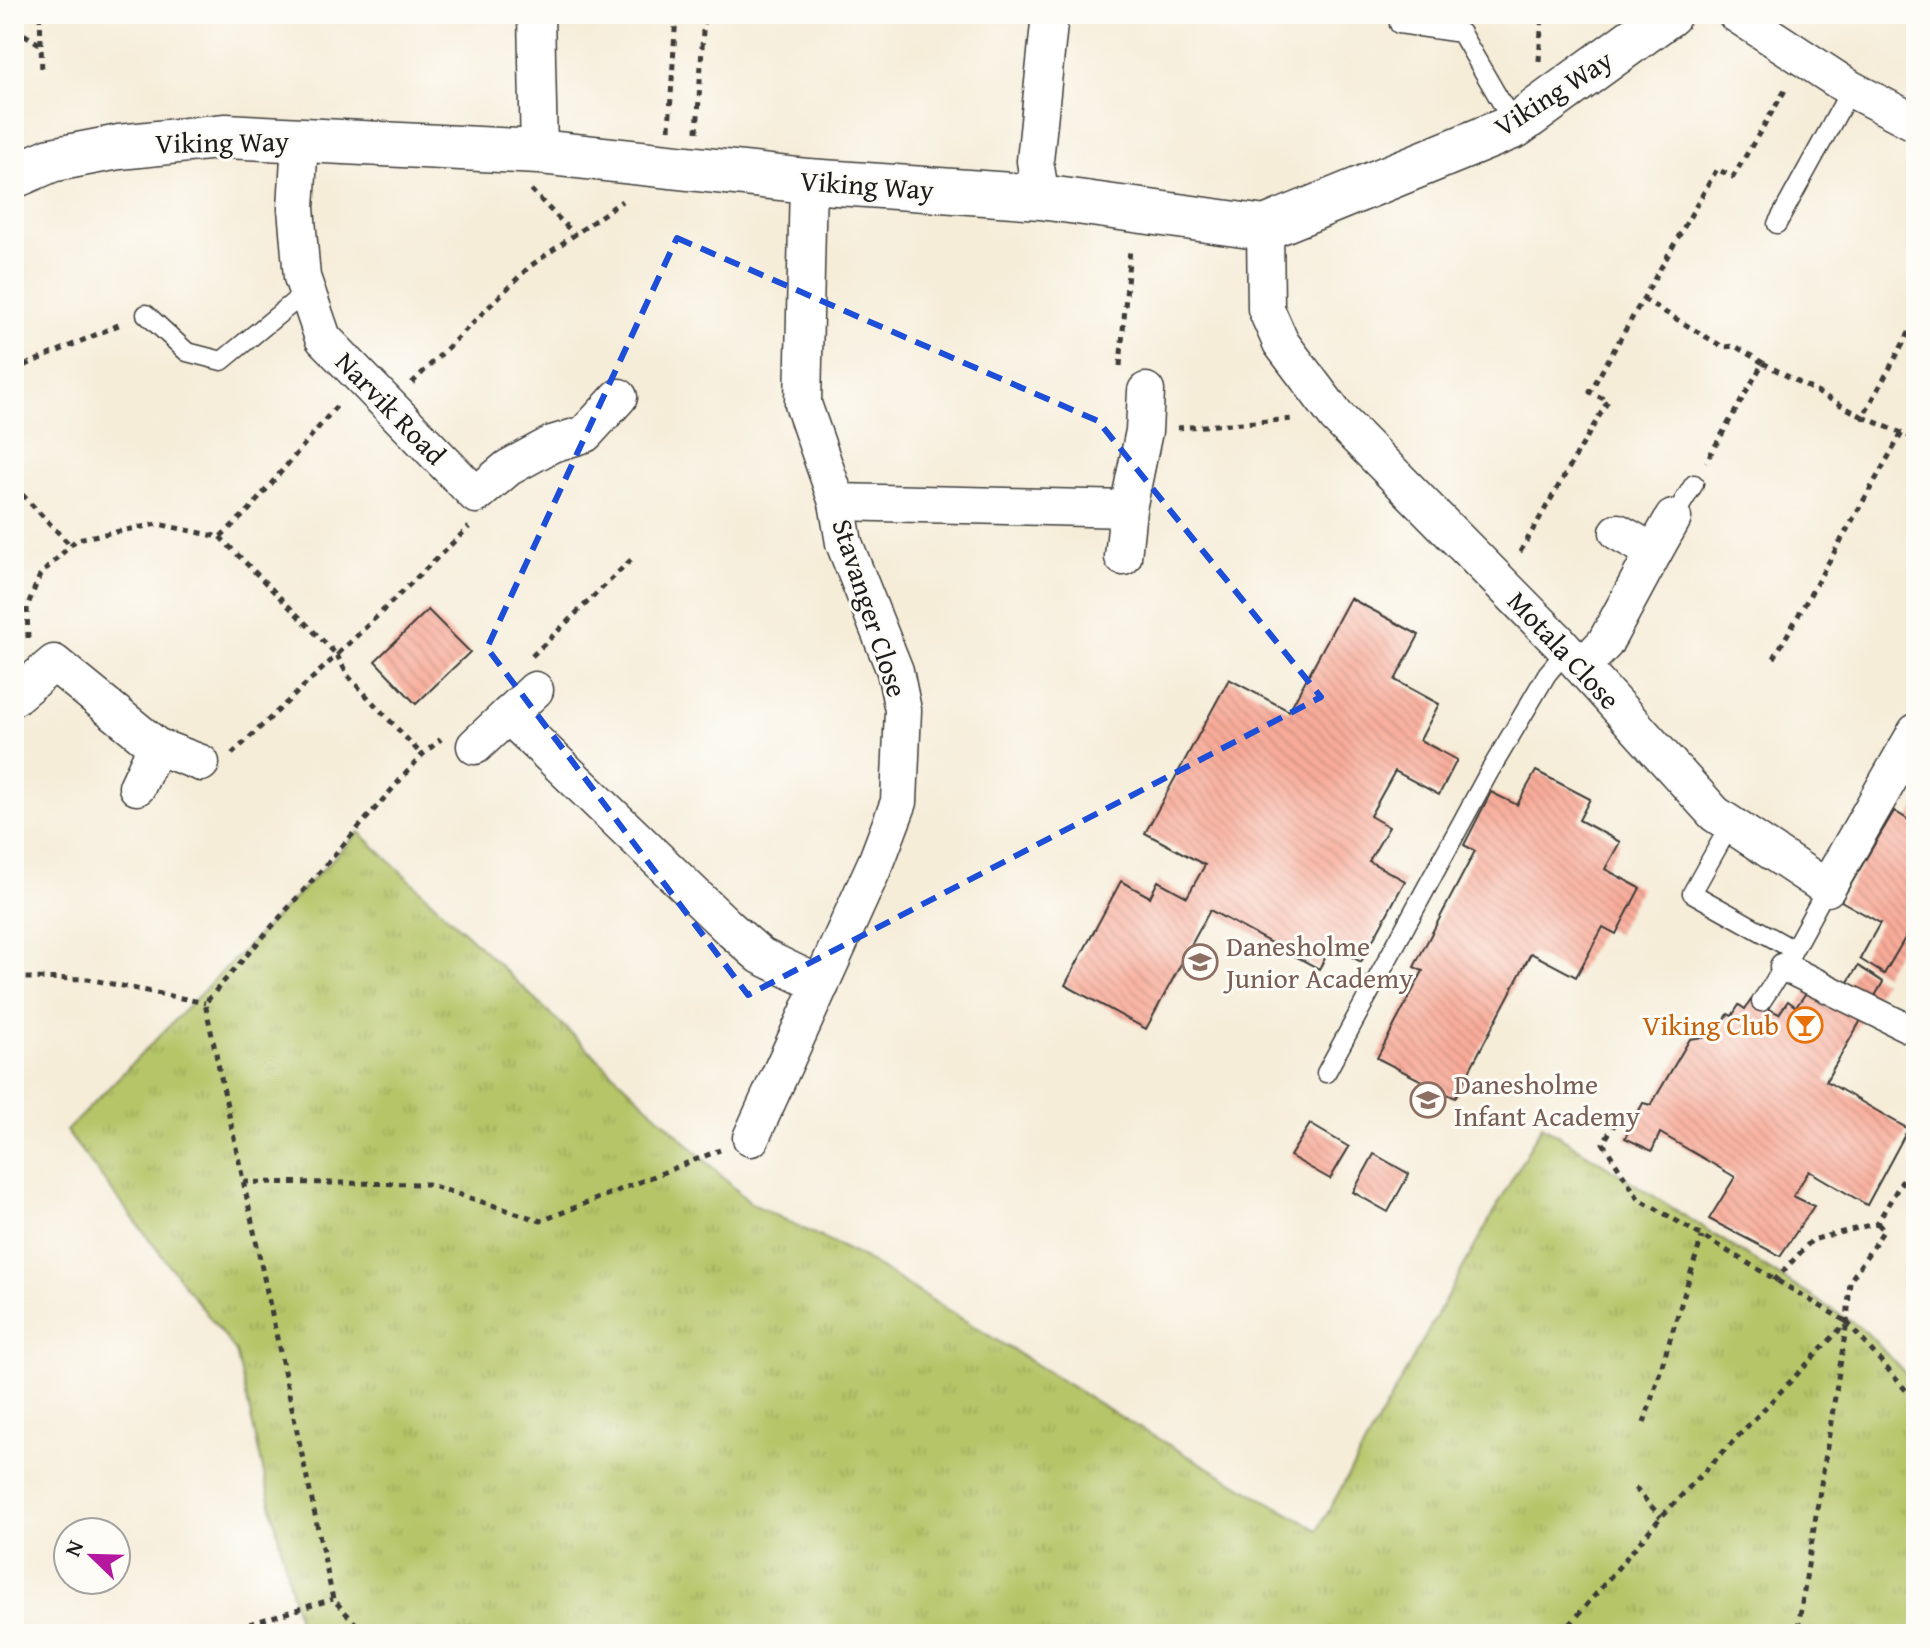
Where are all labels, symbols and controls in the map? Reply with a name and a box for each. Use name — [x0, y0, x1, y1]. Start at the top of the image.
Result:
street label: Viking Way — [1485, 39, 1620, 146]
street label: Viking Way — [155, 120, 289, 163]
street label: Viking Way — [799, 159, 935, 210]
street label: Narvik Road — [327, 342, 456, 474]
street label: Stavanger Close — [822, 513, 919, 702]
street label: Motala Close — [1498, 581, 1630, 718]
place label: Danesholme Junior Academy — [1223, 925, 1413, 998]
school or university icon: Danesholme Junior Academy — [1181, 943, 1219, 981]
place label: Viking Club — [1642, 1004, 1779, 1045]
bar icon: Viking Club — [1786, 1006, 1824, 1044]
place label: Danesholme Infant Academy — [1454, 1063, 1640, 1136]
school or university icon: Danesholme Infant Academy — [1409, 1081, 1447, 1119]
north arrow — [52, 1516, 132, 1596]
text: N — [56, 1535, 91, 1561]

